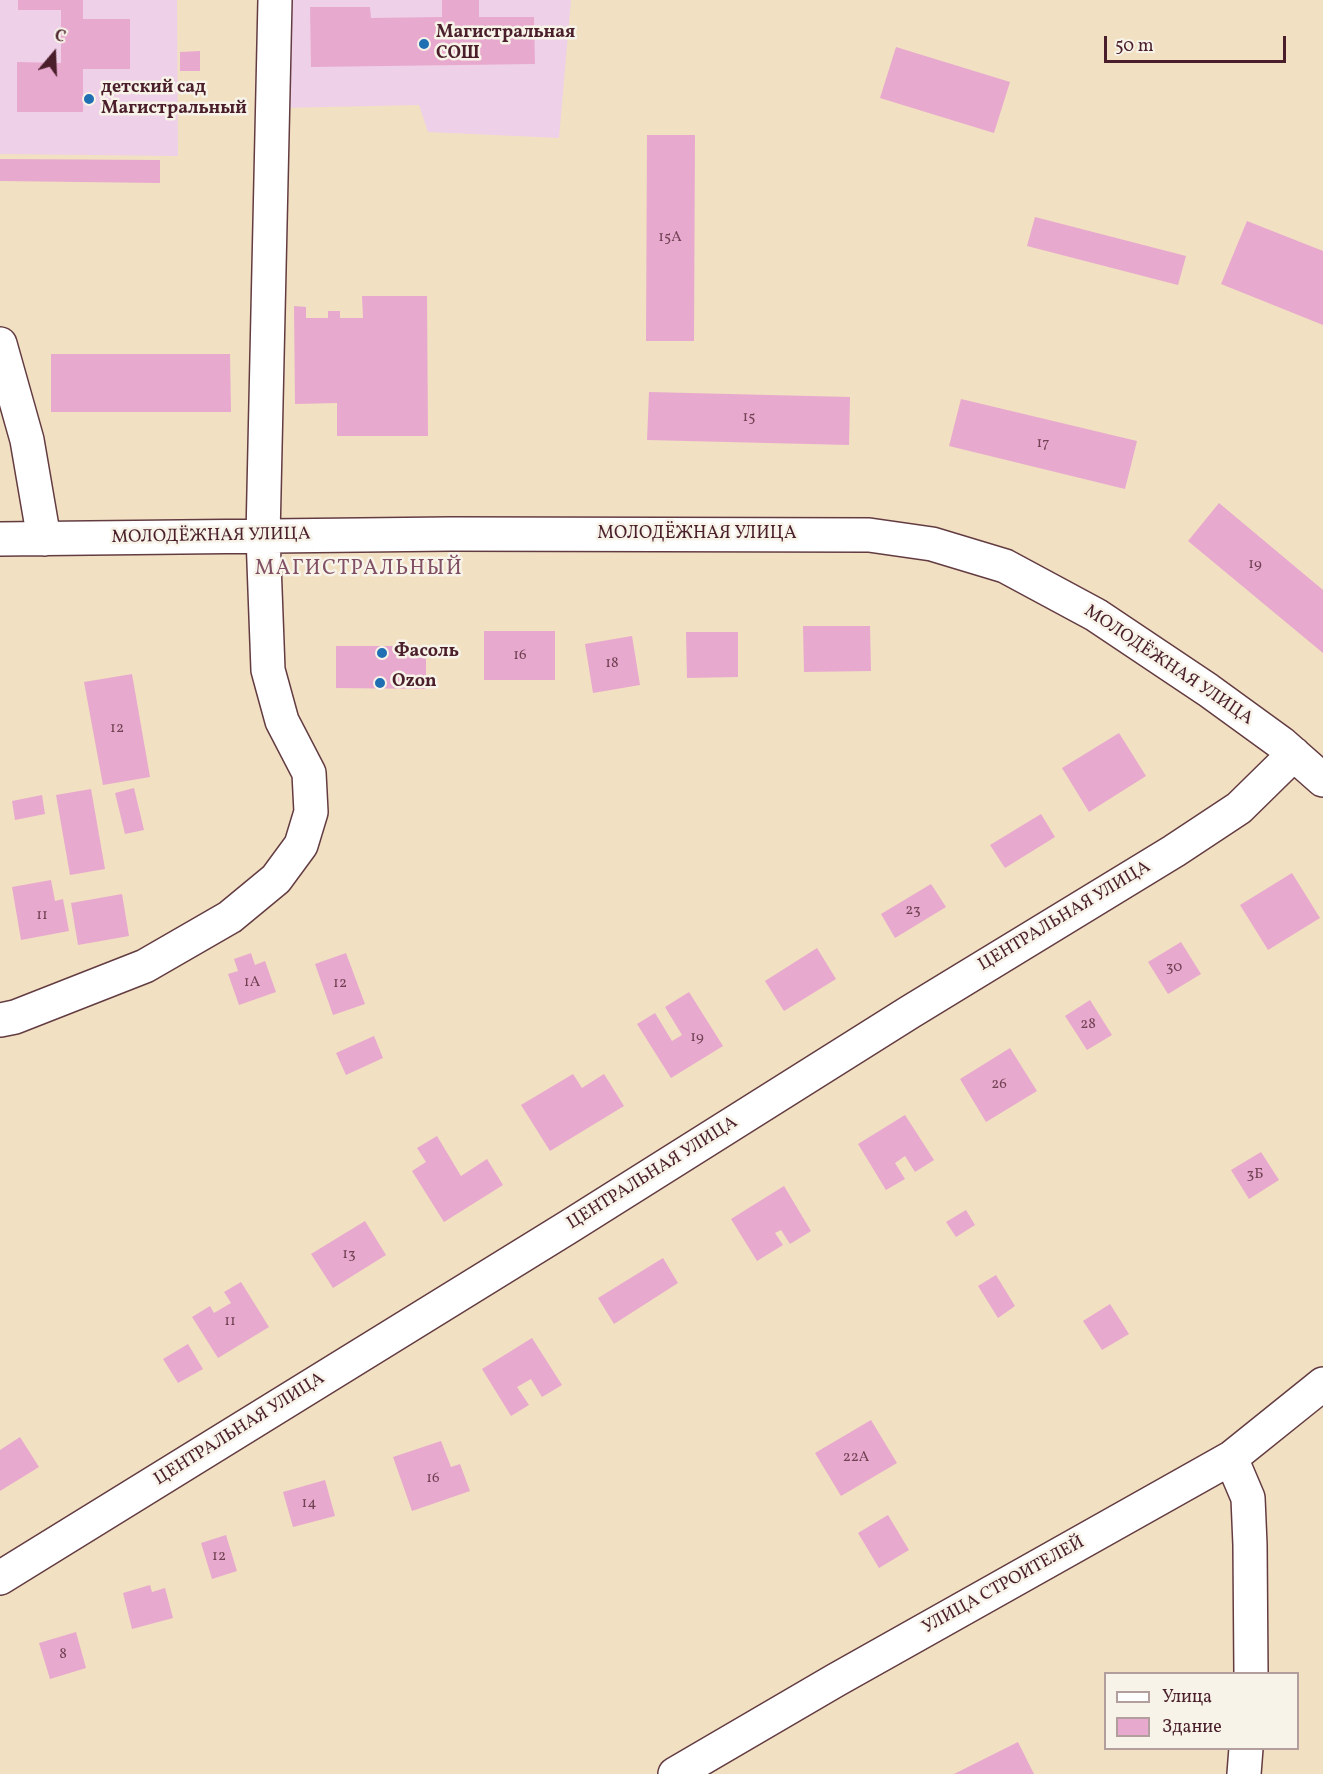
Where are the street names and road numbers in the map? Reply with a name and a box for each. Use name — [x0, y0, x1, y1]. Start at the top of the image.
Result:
street label: МОЛОДЁЖНАЯ УЛИЦА — [111, 524, 311, 550]
street label: МОЛОДЁЖНАЯ УЛИЦА — [597, 524, 797, 546]
street label: МОЛОДЁЖНАЯ УЛИЦА — [1079, 601, 1257, 731]
street label: ЦЕНТРАЛЬНАЯ УЛИЦА — [975, 857, 1155, 977]
street label: ЦЕНТРАЛЬНАЯ УЛИЦА — [564, 1113, 742, 1235]
street label: ЦЕНТРАЛЬНАЯ УЛИЦА — [151, 1369, 329, 1491]
street label: УЛИЦА СТРОИТЕЛЕЙ — [919, 1532, 1089, 1640]

